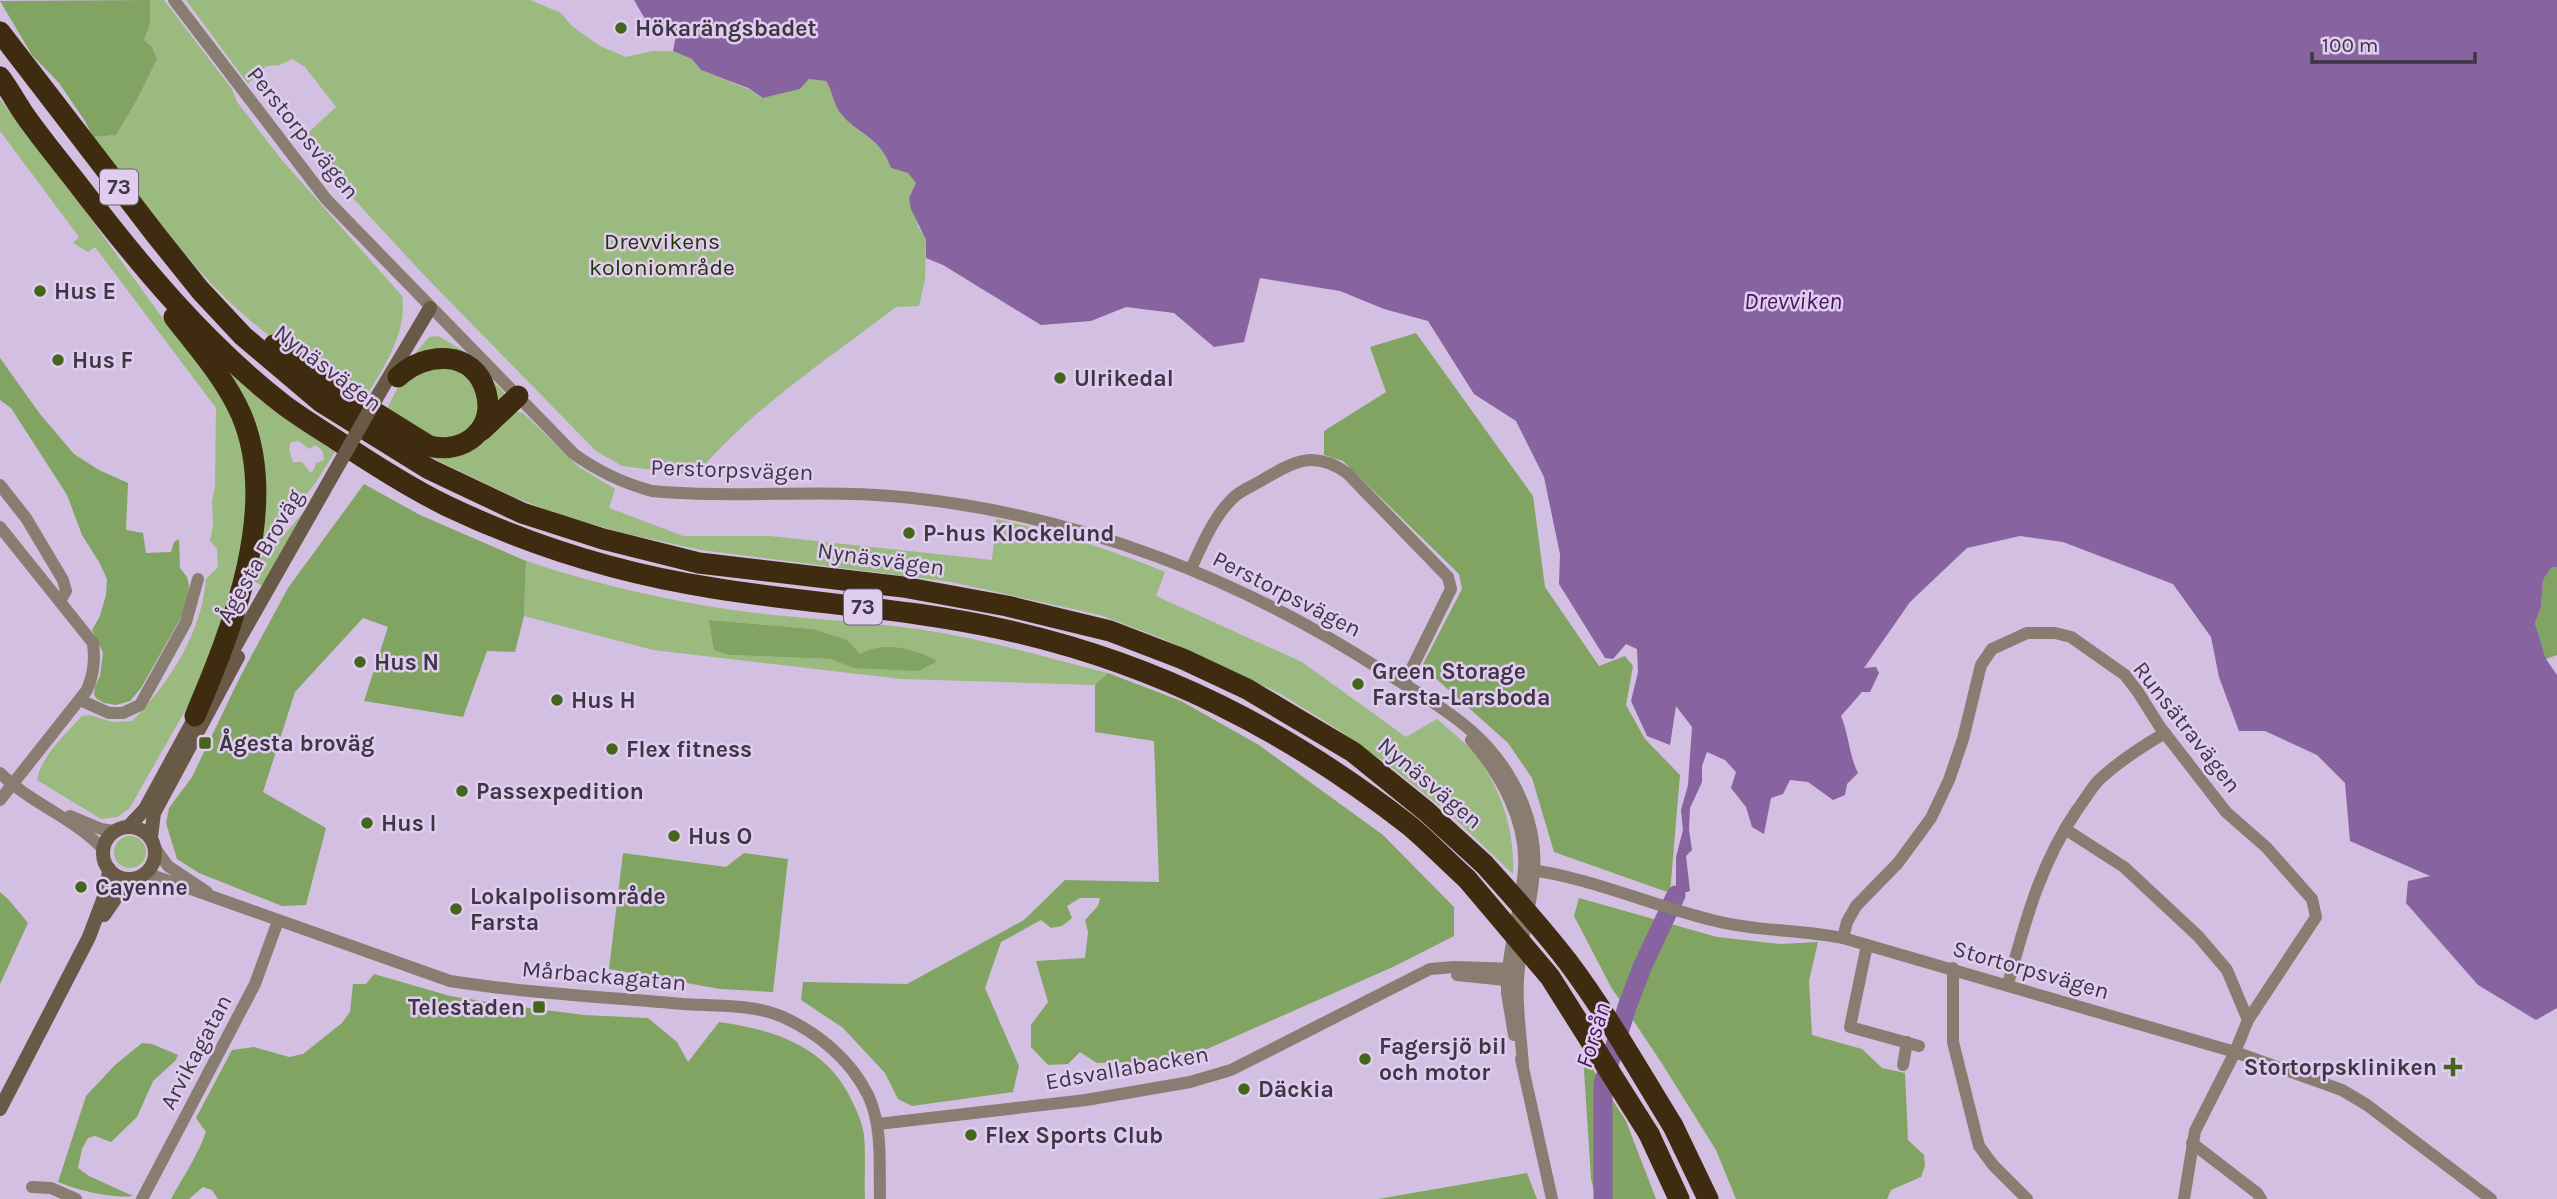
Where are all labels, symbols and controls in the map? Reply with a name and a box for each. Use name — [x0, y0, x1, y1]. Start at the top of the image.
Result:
place label: Hökarängsbadet — [635, 15, 817, 42]
marker: Hökarängsbadet — [613, 20, 629, 36]
scale bar — [2312, 21, 2475, 65]
text: 100 m — [2322, 33, 2379, 57]
street label: Perstorpsvägen — [241, 61, 365, 205]
road number: 73 — [100, 170, 138, 204]
park label: Drevvikens koloniområde — [589, 228, 735, 281]
place label: Hus E — [54, 278, 116, 305]
marker: Hus E — [32, 283, 48, 299]
water label: Drevviken — [1744, 287, 1842, 315]
street label: Nynäsvägen — [269, 319, 387, 417]
place label: Hus F — [72, 347, 133, 374]
marker: Hus F — [50, 352, 66, 368]
place label: Ulrikedal — [1074, 365, 1174, 392]
marker: Ulrikedal — [1052, 370, 1068, 386]
street label: Perstorpsvägen — [650, 454, 814, 486]
street label: Ågesta Broväg — [211, 485, 309, 627]
place label: P-hus Klockelund — [923, 520, 1115, 547]
marker: P-hus Klockelund — [901, 525, 917, 541]
street label: Nynäsvägen — [816, 537, 946, 581]
street label: Perstorpsvägen — [1208, 545, 1366, 643]
road number: 73 — [844, 590, 882, 624]
place label: Hus N — [374, 649, 439, 676]
marker: Hus N — [352, 654, 368, 670]
street label: Runsätravägen — [2127, 656, 2247, 798]
place label: Green Storage Farsta-Larsboda — [1372, 658, 1550, 711]
marker: Green Storage Farsta-Larsboda — [1350, 676, 1366, 692]
place label: Hus H — [571, 687, 636, 714]
marker: Hus H — [549, 692, 565, 708]
place label: Ågesta broväg — [219, 728, 374, 757]
street label: Nynäsvägen — [1372, 732, 1488, 834]
marker: Ågesta broväg — [197, 735, 213, 751]
place label: Flex fitness — [626, 736, 752, 763]
marker: Flex fitness — [604, 741, 620, 757]
place label: Passexpedition — [476, 778, 644, 805]
marker: Passexpedition — [454, 783, 470, 799]
place label: Hus I — [381, 810, 437, 837]
marker: Hus I — [359, 815, 375, 831]
place label: Hus O — [688, 823, 752, 850]
marker: Hus O — [666, 828, 682, 844]
place label: Cayenne — [95, 874, 188, 901]
marker: Cayenne — [73, 879, 89, 895]
place label: Lokalpolisområde Farsta — [470, 883, 666, 936]
marker: Lokalpolisområde Farsta — [448, 901, 464, 917]
street label: Stortorpsvägen — [1950, 935, 2112, 1005]
street label: Mårbackagatan — [521, 955, 687, 997]
street label: Arvikagatan — [154, 990, 238, 1114]
place label: Telestaden — [408, 994, 525, 1021]
marker: Telestaden — [531, 999, 547, 1015]
water label: Forsån — [1570, 999, 1616, 1071]
place label: Fagersjö bil och motor — [1379, 1033, 1506, 1086]
street label: Edsvallabacken — [1043, 1040, 1211, 1096]
marker: Fagersjö bil och motor — [1357, 1051, 1373, 1067]
place label: Stortorpskliniken — [2244, 1054, 2437, 1081]
marker: Stortorpskliniken — [2443, 1057, 2463, 1077]
place label: Däckia — [1258, 1076, 1334, 1103]
marker: Däckia — [1236, 1081, 1252, 1097]
place label: Flex Sports Club — [985, 1122, 1163, 1149]
marker: Flex Sports Club — [963, 1127, 979, 1143]

